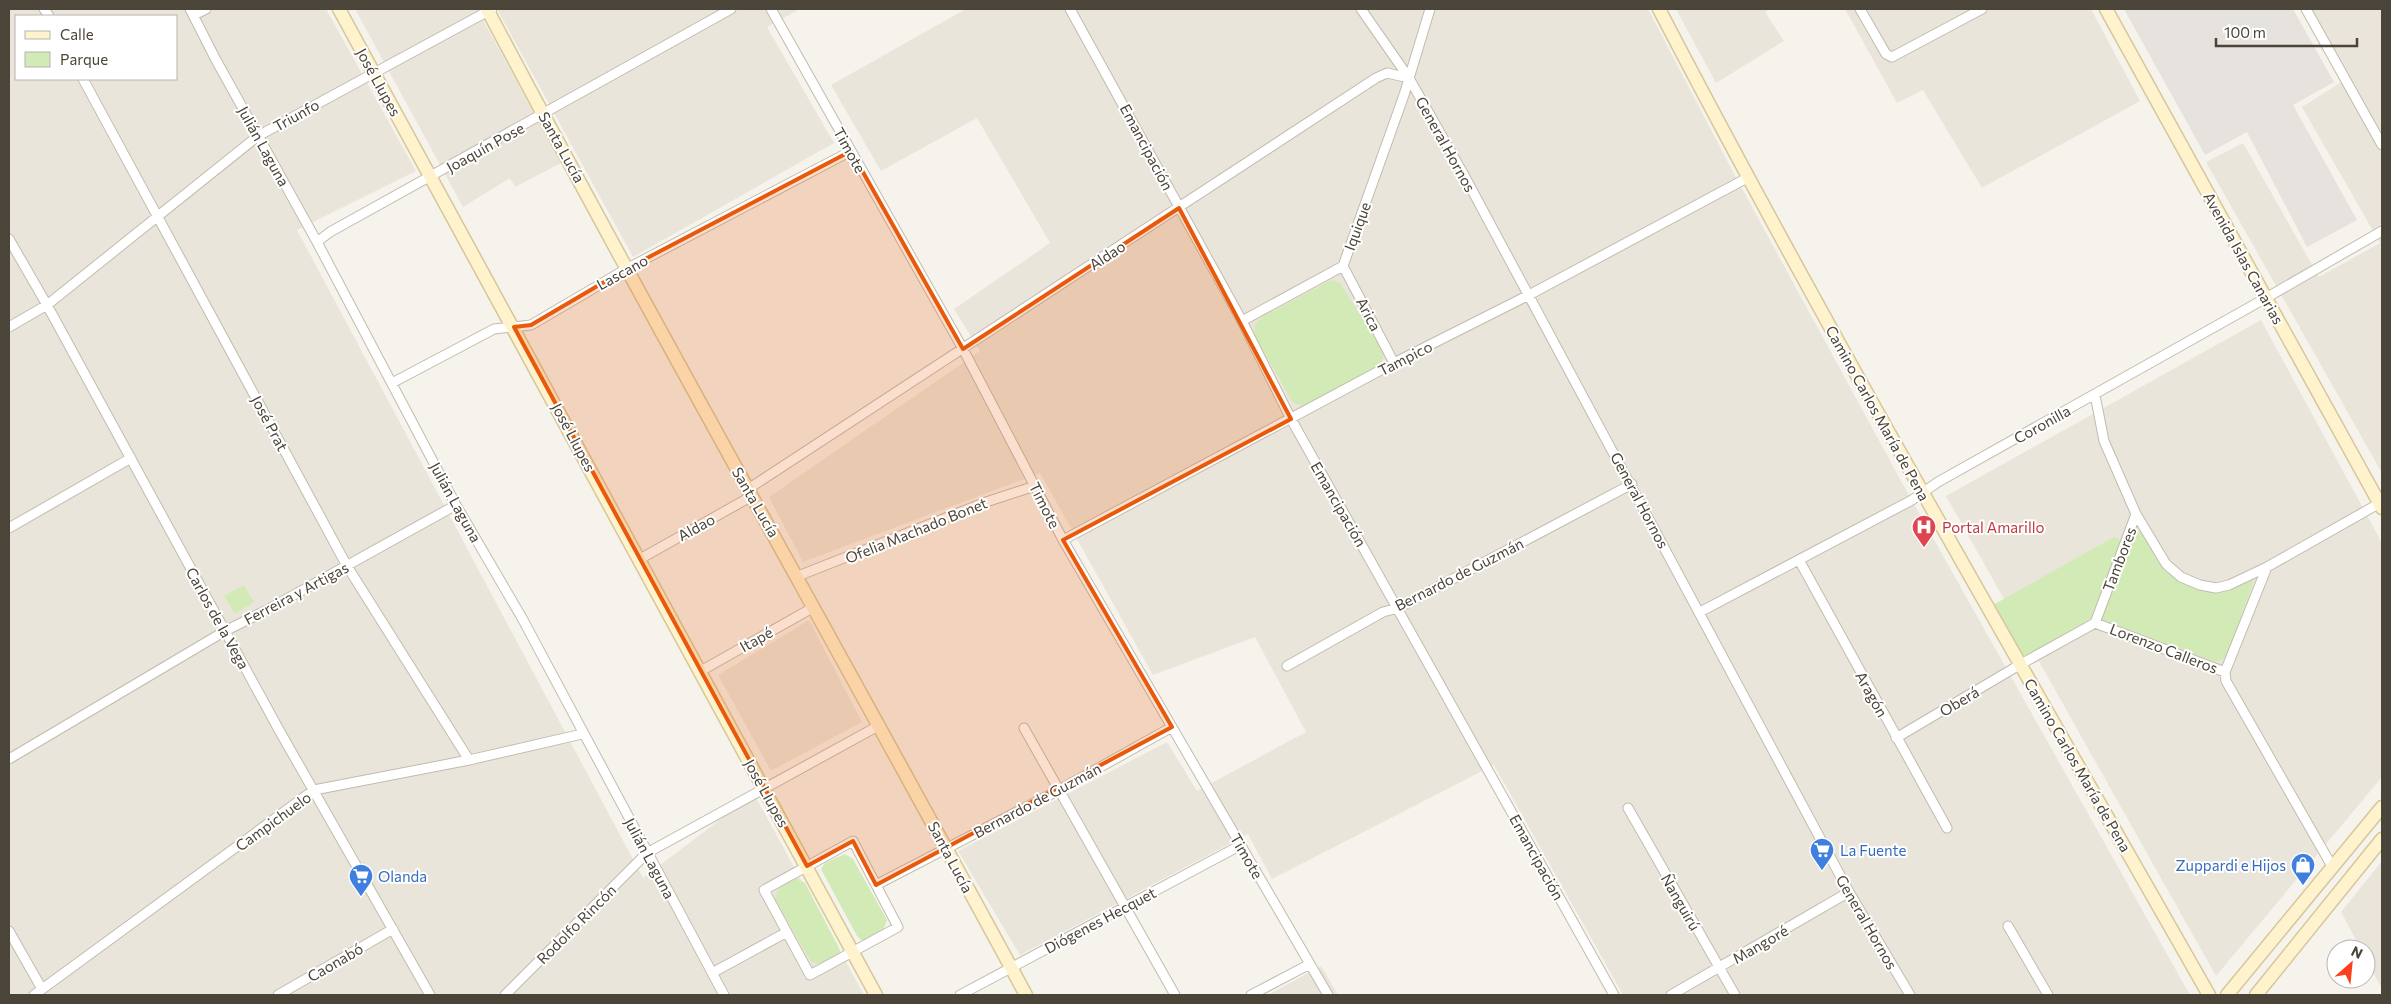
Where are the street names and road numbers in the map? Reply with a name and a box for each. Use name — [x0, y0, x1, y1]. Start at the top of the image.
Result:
street label: José Llupes — [353, 45, 405, 119]
street label: General Hornos — [1412, 93, 1480, 195]
street label: Triunfo — [270, 95, 322, 135]
street label: Emancipación — [1117, 101, 1177, 193]
street label: Julián Laguna — [235, 103, 293, 189]
street label: Santa Lucía — [535, 108, 589, 186]
street label: Joaquín Pose — [443, 118, 527, 176]
street label: Timote — [830, 124, 870, 176]
street label: Avenida Islas Canarias — [2200, 189, 2288, 327]
street label: Iquique — [1340, 199, 1374, 253]
street label: Aldao — [1085, 237, 1129, 273]
street label: Lascano — [593, 251, 651, 293]
street label: Arica — [1353, 294, 1385, 334]
street label: Camino Carlos María de Pena — [1822, 322, 1934, 504]
street label: Tampico — [1375, 337, 1435, 379]
street label: José Prat — [248, 392, 292, 454]
street label: José Llupes — [548, 400, 600, 475]
street label: Coronilla — [2011, 401, 2073, 447]
street label: General Hornos — [1607, 449, 1673, 551]
street label: Emancipación — [1307, 458, 1371, 550]
street label: Julián Laguna — [427, 459, 485, 545]
street label: Santa Lucía — [729, 464, 783, 540]
street label: Timote — [1026, 479, 1064, 531]
street label: Ofelia Machado Bonet — [842, 493, 990, 567]
street label: Aldao — [674, 510, 718, 544]
street label: Tambores — [2098, 524, 2140, 594]
street label: Bernardo de Guzmán — [1392, 534, 1526, 614]
street label: Ferreira y Artigas — [241, 558, 352, 628]
street label: Carlos de la Vega — [183, 564, 253, 672]
street label: Lorenzo Calleros — [2108, 619, 2221, 677]
street label: Itapé — [736, 623, 776, 655]
street label: Aragón — [1852, 668, 1892, 720]
street label: Camino Carlos María de Pena — [2021, 675, 2135, 855]
street label: Oberá — [1936, 682, 1982, 720]
street label: José Llupes — [741, 756, 793, 830]
street label: Bernardo de Guzmán — [970, 759, 1104, 841]
street label: Campichuelo — [232, 788, 314, 854]
street label: Emancipación — [1506, 811, 1568, 903]
street label: Julián Laguna — [621, 814, 679, 902]
street label: Santa Lucía — [925, 818, 977, 896]
street label: Timote — [1227, 830, 1267, 882]
street label: Ñanguirú — [1658, 870, 1704, 934]
street label: General Hornos — [1833, 872, 1901, 973]
street label: Rodolfo Rincón — [533, 881, 619, 967]
street label: Diógenes Hecquet — [1041, 883, 1159, 957]
street label: Mangoré — [1729, 921, 1791, 967]
street label: Caonabó — [304, 939, 366, 985]

